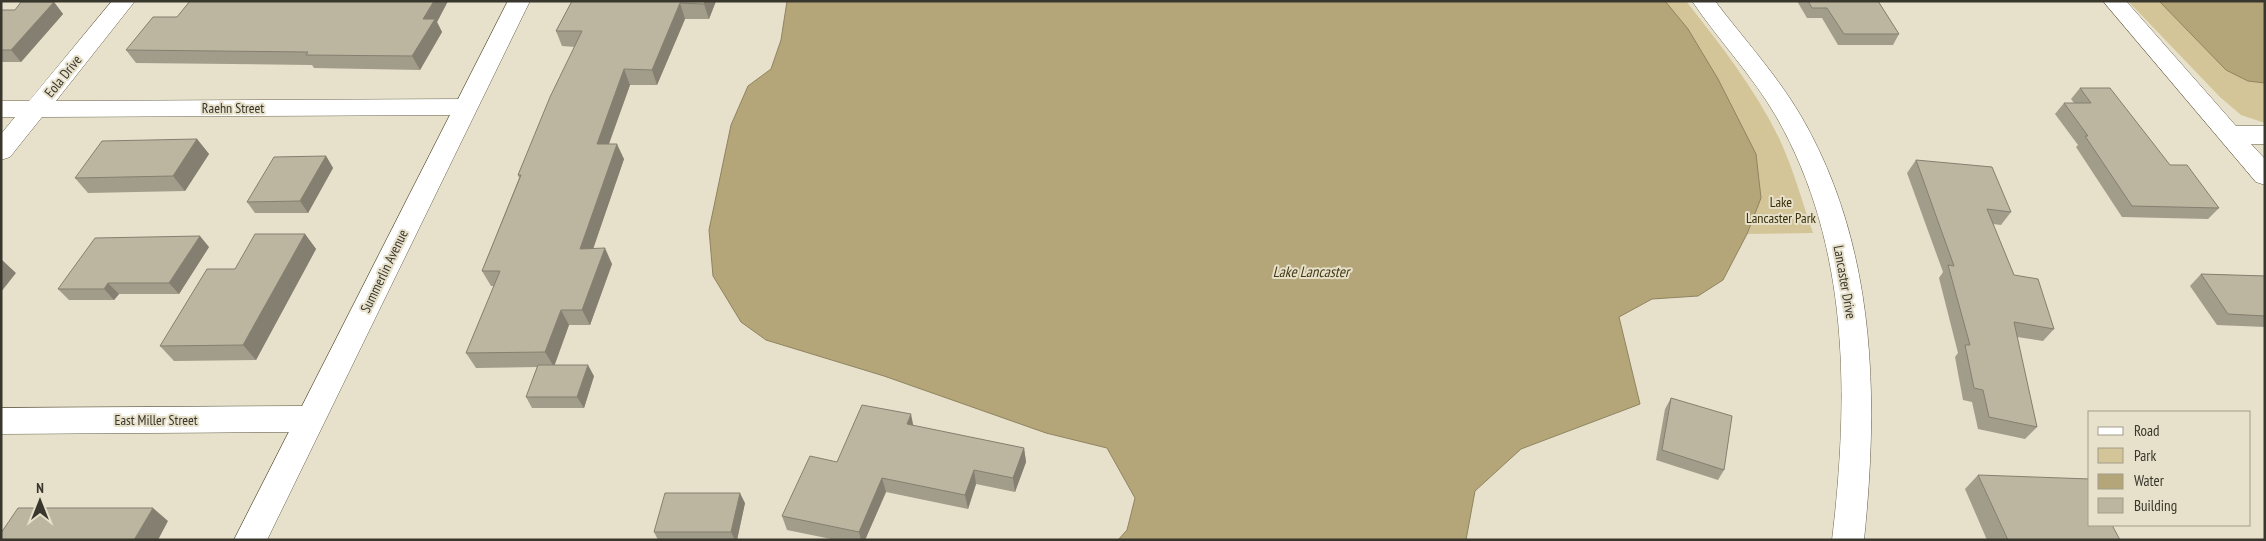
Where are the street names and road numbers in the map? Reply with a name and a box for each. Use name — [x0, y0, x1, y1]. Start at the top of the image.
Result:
street label: Eola Drive — [40, 51, 86, 101]
street label: Raehn Street — [202, 99, 264, 117]
street label: Summerlin Avenue — [356, 226, 412, 316]
street label: Lancaster Drive — [1830, 244, 1860, 320]
street label: East Miller Street — [114, 411, 198, 429]

